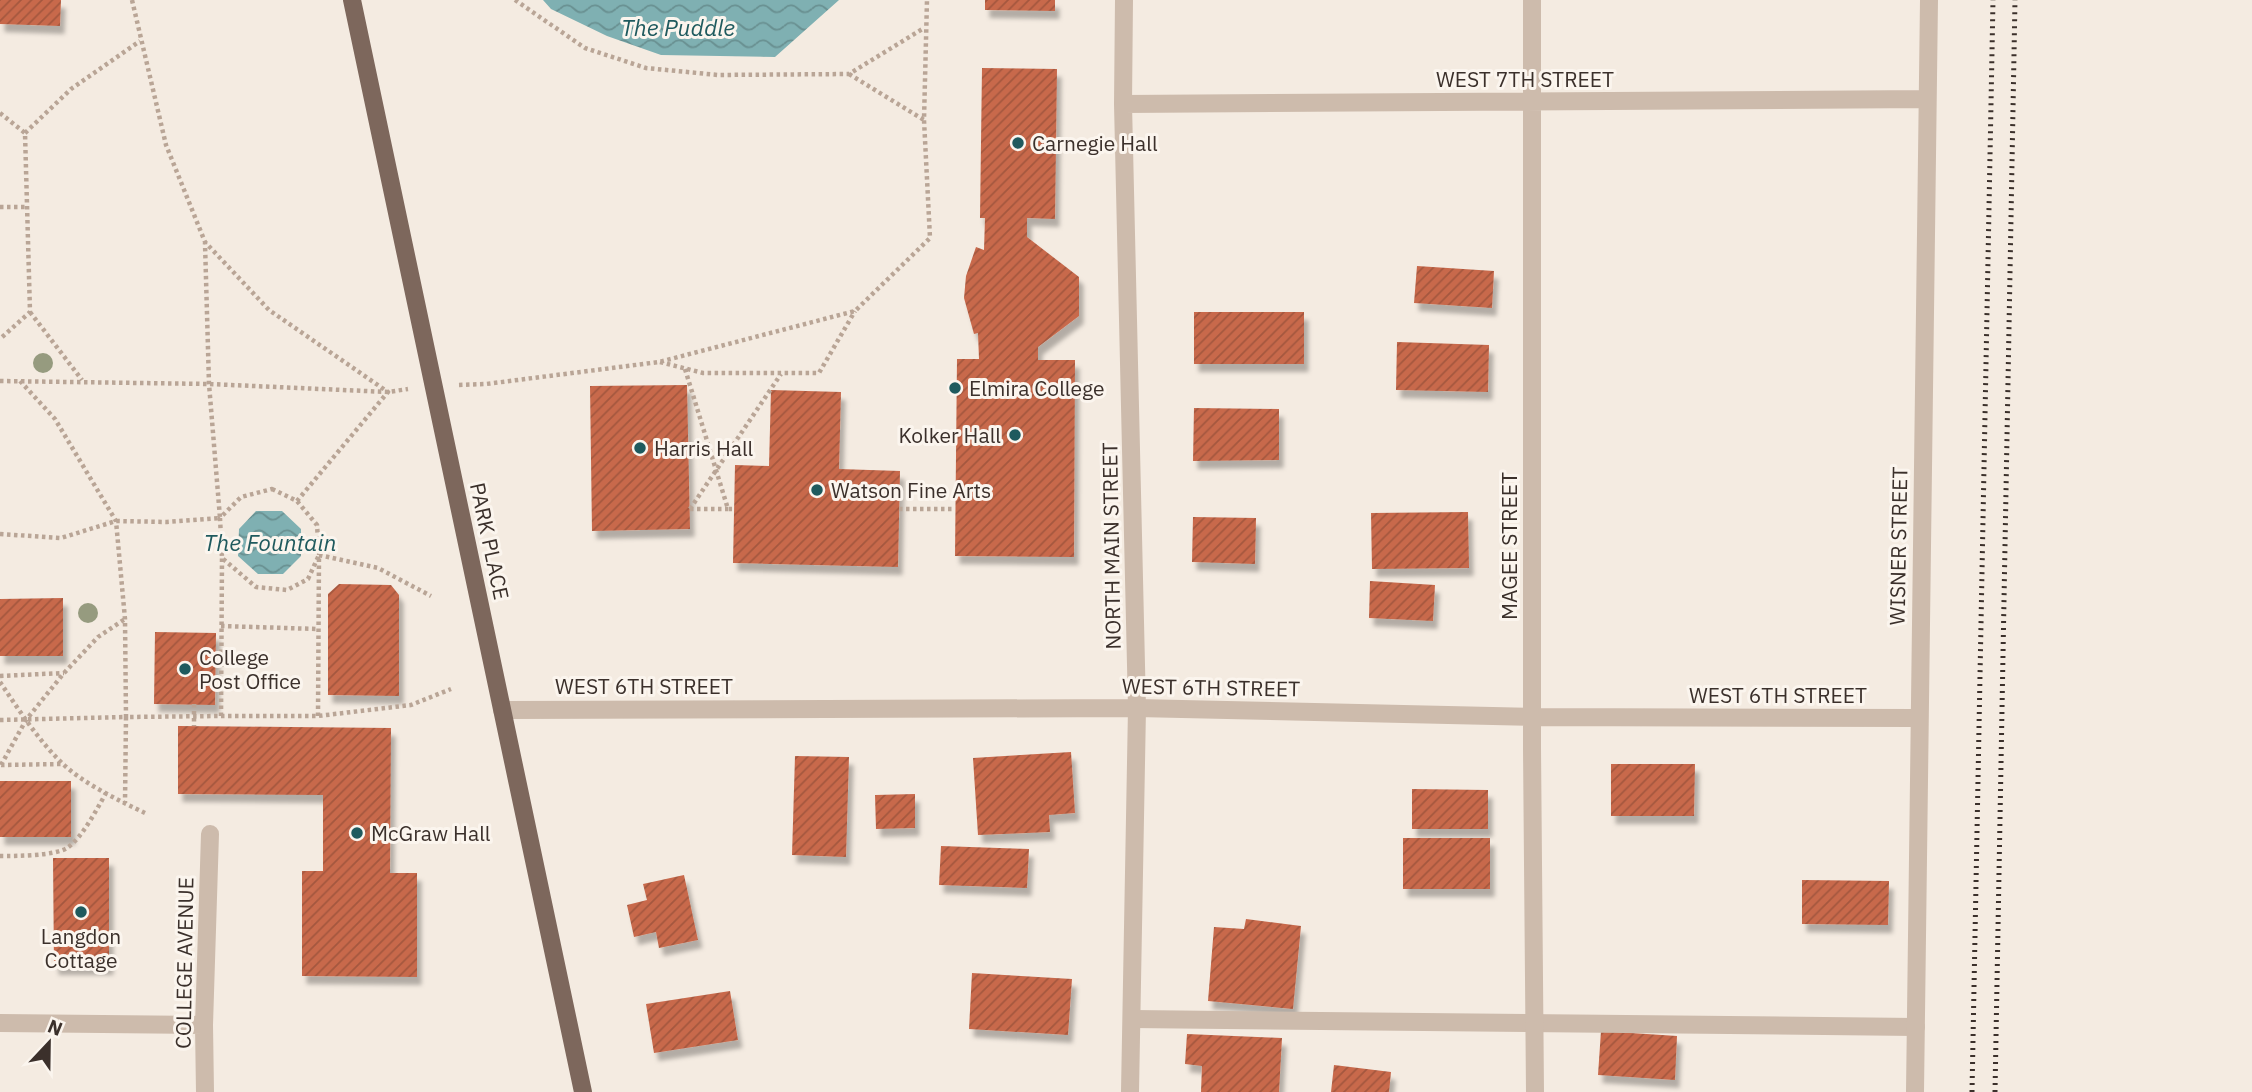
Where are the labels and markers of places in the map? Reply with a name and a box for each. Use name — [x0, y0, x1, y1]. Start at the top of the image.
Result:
place label: Carnegie Hall — [1032, 129, 1158, 157]
marker: Carnegie Hall — [1010, 135, 1026, 151]
place label: Elmira College — [969, 374, 1104, 402]
marker: Elmira College — [947, 380, 963, 396]
place label: Kolker Hall — [898, 421, 1001, 449]
marker: Kolker Hall — [1007, 427, 1023, 443]
place label: Harris Hall — [654, 434, 754, 462]
marker: Harris Hall — [632, 440, 648, 456]
place label: Watson Fine Arts — [831, 476, 991, 504]
marker: Watson Fine Arts — [809, 482, 825, 498]
place label: College Post Office — [199, 643, 301, 695]
marker: College Post Office — [177, 661, 193, 677]
place label: McGraw Hall — [371, 819, 491, 847]
marker: McGraw Hall — [349, 825, 365, 841]
marker: Langdon Cottage — [73, 904, 89, 920]
place label: Langdon Cottage — [41, 922, 121, 974]

